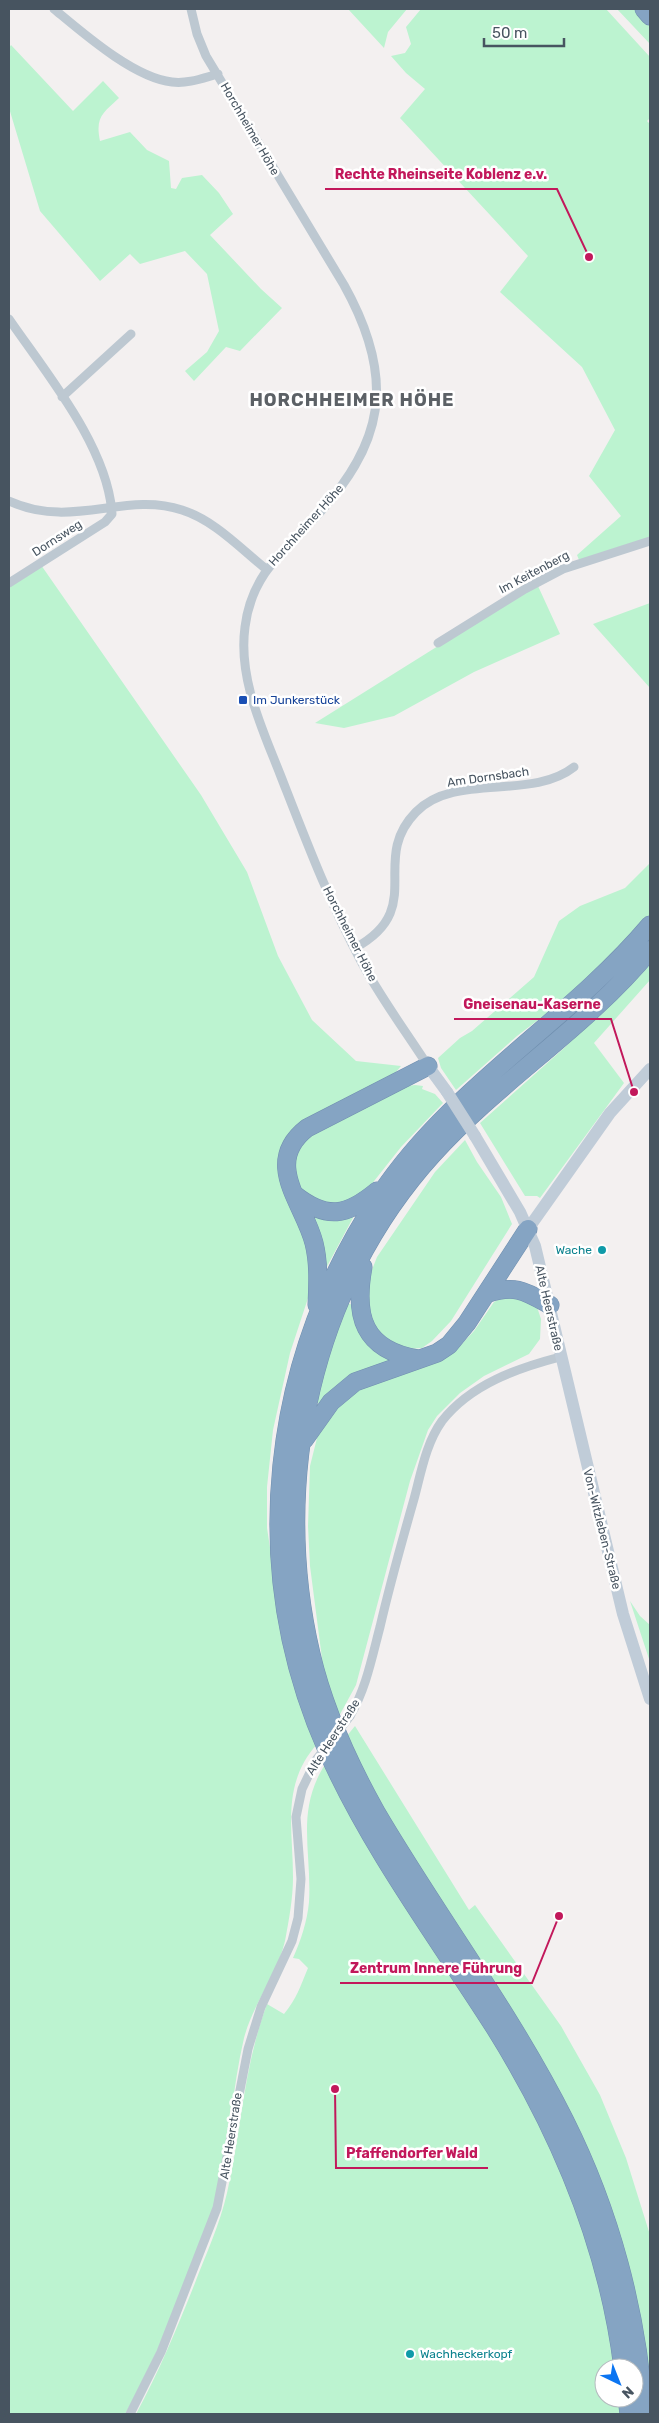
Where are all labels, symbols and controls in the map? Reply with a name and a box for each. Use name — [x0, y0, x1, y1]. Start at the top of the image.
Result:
scale bar — [484, 15, 564, 47]
text: 50 m — [492, 24, 527, 42]
street label: Horchheimer Höhe — [218, 80, 282, 178]
callout: Rechte Rheinseite Koblenz e.v. — [325, 160, 557, 189]
text: Rechte Rheinseite Koblenz e.v. — [335, 166, 547, 183]
district label: HORCHHEIMER HÖHE — [249, 389, 455, 411]
street label: Horchheimer Höhe — [266, 481, 346, 569]
street label: Dornsweg — [30, 517, 84, 559]
street label: Im Keitenberg — [496, 548, 572, 596]
place label: Im Junkerstück — [253, 693, 341, 707]
marker: Im Junkerstück — [237, 694, 249, 706]
street label: Am Dornsbach — [446, 764, 530, 790]
street label: Horchheimer Höhe — [320, 884, 380, 984]
callout: Gneisenau-Kaserne — [454, 990, 611, 1019]
text: Gneisenau-Kaserne — [463, 996, 601, 1013]
place label: Wache — [555, 1243, 592, 1257]
marker: Wache — [596, 1244, 608, 1256]
street label: Alte Heerstraße — [532, 1264, 566, 1352]
street label: Von-Witzleben-Straße — [580, 1467, 624, 1591]
street label: Alte Heerstraße — [303, 1696, 363, 1778]
callout: Zentrum Innere Führung — [340, 1954, 532, 1983]
text: Zentrum Innere Führung — [350, 1960, 522, 1977]
street label: Alte Heerstraße — [217, 2091, 245, 2180]
callout: Pfaffendorfer Wald — [336, 2139, 488, 2168]
text: Pfaffendorfer Wald — [346, 2145, 478, 2162]
place label: Wachheckerkopf — [420, 2347, 513, 2361]
marker: Wachheckerkopf — [404, 2348, 416, 2360]
north arrow — [594, 2358, 644, 2408]
text: N — [618, 2382, 637, 2402]

